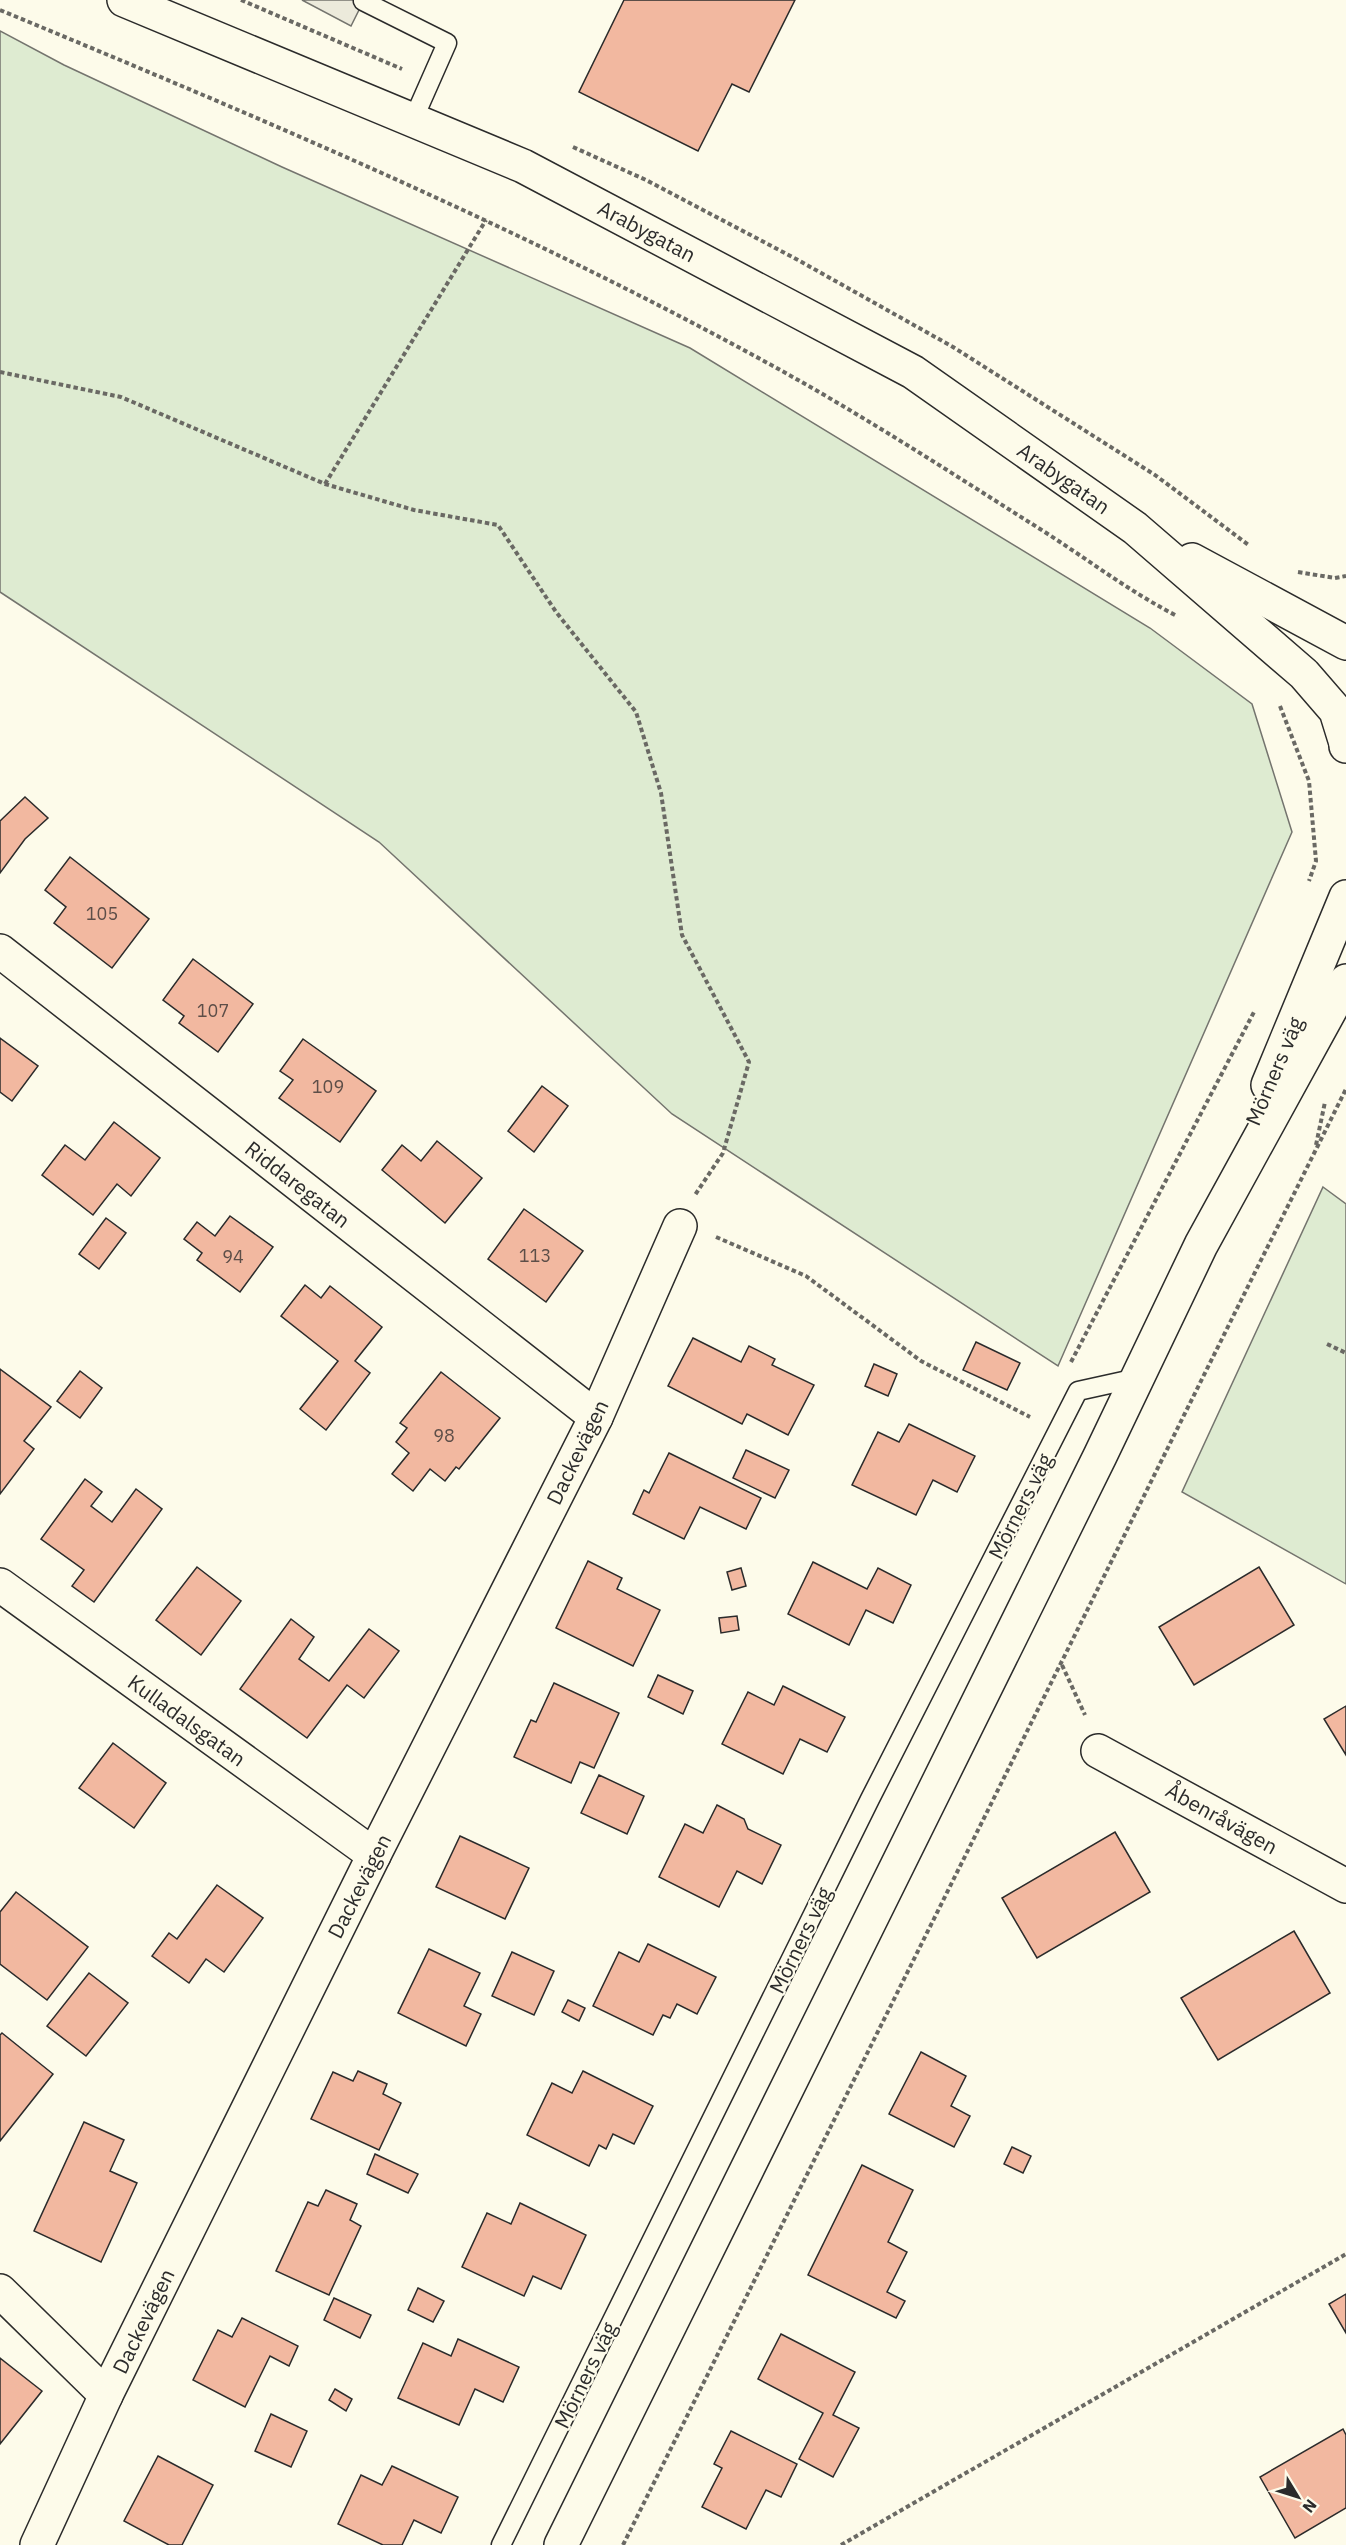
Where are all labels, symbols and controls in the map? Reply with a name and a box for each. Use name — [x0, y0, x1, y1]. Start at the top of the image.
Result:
street label: Arabygatan — [593, 194, 701, 268]
street label: Arabygatan — [1012, 436, 1116, 520]
house number: 105 — [86, 902, 118, 925]
house number: 107 — [197, 999, 229, 1022]
street label: Mörners väg — [1239, 1012, 1309, 1130]
house number: 109 — [312, 1075, 344, 1098]
street label: Riddaregatan — [240, 1134, 356, 1234]
house number: 113 — [519, 1244, 551, 1267]
house number: 94 — [222, 1245, 244, 1268]
street label: Dackevägen — [539, 1395, 615, 1509]
house number: 98 — [433, 1424, 455, 1447]
street label: Mörners väg — [981, 1448, 1059, 1564]
street label: Kulladalsgatan — [122, 1668, 252, 1772]
street label: Åbenråvägen — [1161, 1776, 1283, 1860]
street label: Dackevägen — [321, 1829, 397, 1943]
street label: Mörners väg — [762, 1882, 838, 1998]
street label: Dackevägen — [105, 2264, 181, 2378]
street label: Mörners väg — [547, 2317, 623, 2433]
north arrow — [1268, 2467, 1328, 2527]
text: N — [1298, 2496, 1321, 2517]

